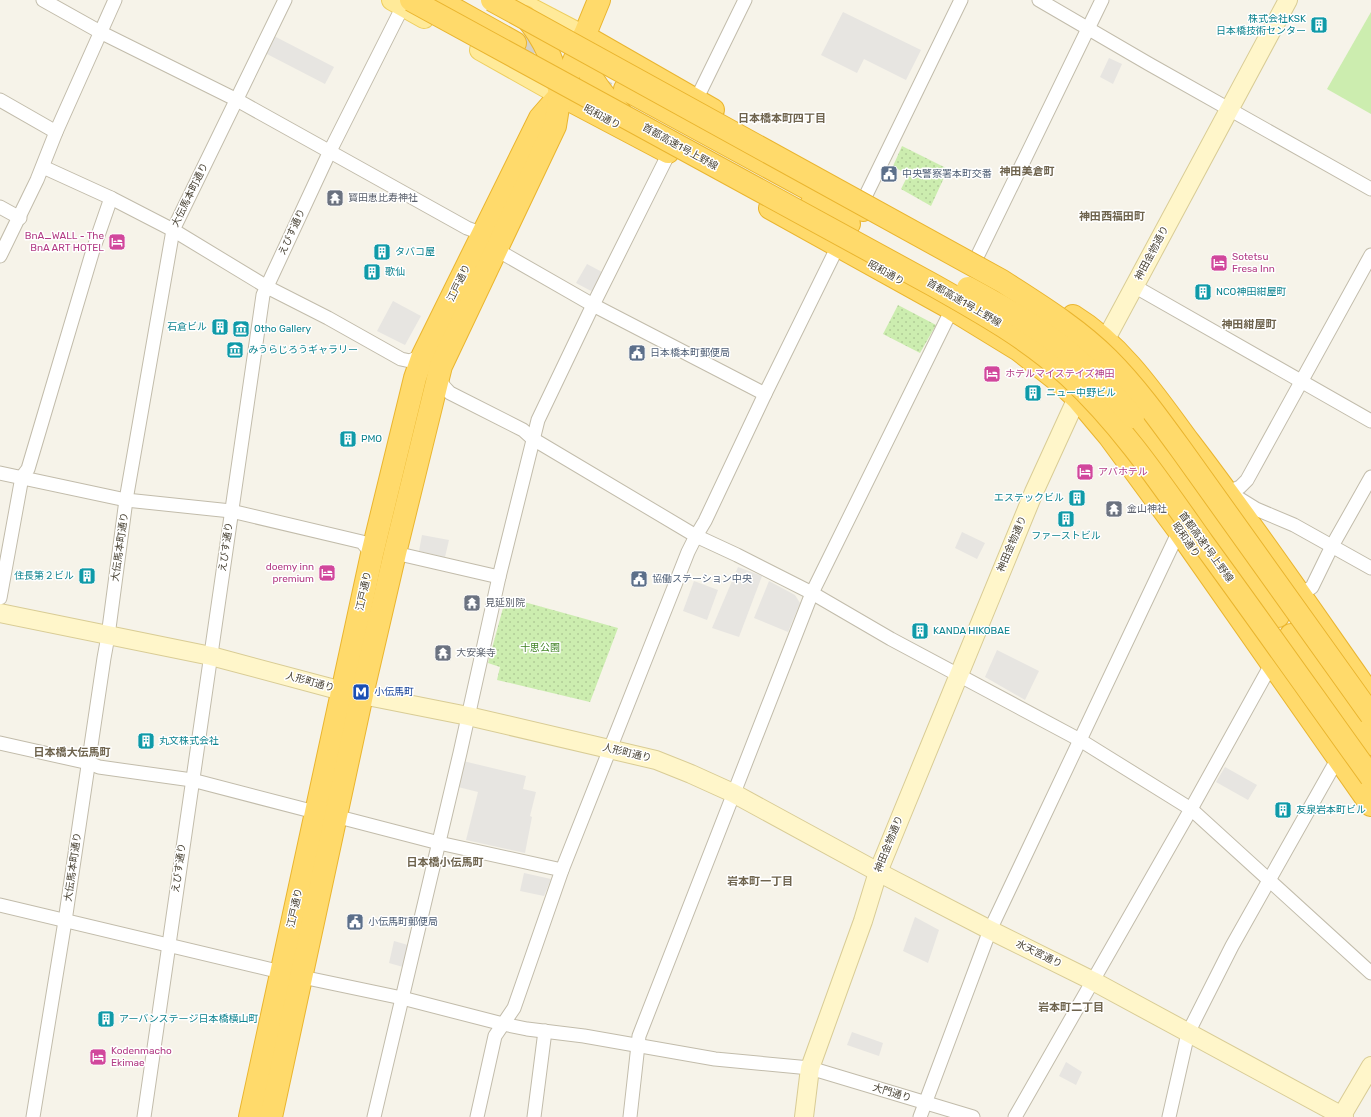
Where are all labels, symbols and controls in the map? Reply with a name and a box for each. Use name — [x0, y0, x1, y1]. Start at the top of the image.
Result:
place label: 株式会社KSK 日本橋技術センター — [1216, 13, 1306, 37]
building icon: 株式会社KSK 日本橋技術センター — [1309, 15, 1329, 35]
street label: 昭和通り — [582, 102, 622, 132]
district label: 日本橋本町四丁目 — [738, 112, 826, 125]
street label: 首都高速1号上野線 — [640, 121, 720, 173]
street label: 大伝馬本町通り — [169, 161, 211, 229]
public building icon: 中央警察署本町交番 — [879, 164, 899, 184]
district label: 神田美倉町 — [1000, 165, 1055, 178]
place label: 中央警察署本町交番 — [902, 168, 992, 180]
temple icon: 寳田恵比寿神社 — [325, 188, 345, 208]
place label: 寳田恵比寿神社 — [348, 192, 418, 204]
street label: えびす通り — [276, 207, 308, 257]
district label: 神田西福田町 — [1079, 210, 1145, 223]
street label: 神田金物通り — [1133, 224, 1171, 282]
place label: BnA_WALL - The BnA ART HOTEL — [25, 230, 104, 254]
hotel icon: BnA_WALL - The BnA ART HOTEL — [107, 232, 127, 252]
building icon: タバコ屋 — [372, 242, 392, 262]
place label: タバコ屋 — [395, 246, 435, 258]
place label: Sotetsu Fresa Inn — [1232, 251, 1275, 275]
hotel icon: Sotetsu Fresa Inn — [1209, 253, 1229, 273]
street label: 昭和通り — [866, 258, 906, 288]
building icon: 歌仙 — [362, 262, 382, 282]
street label: 江戸通り — [445, 262, 473, 304]
place label: 歌仙 — [385, 266, 405, 278]
street label: 首都高速1号上野線 — [925, 277, 1003, 329]
building icon: NCO神田紺屋町 — [1193, 282, 1213, 302]
place label: NCO神田紺屋町 — [1216, 286, 1286, 298]
building icon: 石倉ビル — [210, 317, 230, 337]
district label: 神田紺屋町 — [1222, 318, 1277, 331]
museum icon: Otho Gallery — [231, 319, 251, 339]
place label: 石倉ビル — [167, 321, 207, 333]
place label: Otho Gallery — [254, 323, 312, 335]
museum icon: みうらじろうギャラリー — [225, 340, 245, 360]
public building icon: 日本橋本町郵便局 — [627, 343, 647, 363]
place label: みうらじろうギャラリー — [248, 344, 358, 356]
place label: 日本橋本町郵便局 — [650, 347, 730, 359]
hotel icon: ホテルマイステイズ神田 — [982, 364, 1002, 384]
place label: ホテルマイステイズ神田 — [1005, 368, 1114, 380]
building icon: ニュー中野ビル — [1023, 383, 1043, 403]
place label: ニュー中野ビル — [1046, 387, 1116, 399]
building icon: PMO — [338, 429, 358, 449]
place label: PMO — [361, 433, 382, 445]
hotel icon: アパホテル — [1075, 462, 1095, 482]
place label: アパホテル — [1098, 466, 1148, 478]
building icon: エステックビル — [1067, 488, 1087, 508]
place label: エステックビル — [994, 492, 1064, 504]
temple icon: 金山神社 — [1104, 499, 1124, 519]
place label: 金山神社 — [1127, 503, 1167, 515]
building icon: ファーストビル — [1056, 509, 1076, 529]
street label: 首都高速1号上野線 — [1176, 509, 1236, 585]
street label: 大伝馬本町通り — [109, 512, 131, 582]
street label: 神田金物通り — [995, 514, 1029, 574]
street label: 昭和通り — [1170, 520, 1202, 560]
street label: えびす通り — [217, 521, 235, 573]
place label: ファーストビル — [1031, 530, 1101, 542]
place label: doemy inn premium — [266, 561, 314, 585]
hotel icon: doemy inn premium — [317, 563, 337, 583]
building icon: 住長第２ビル — [77, 566, 97, 586]
public building icon: 協働ステーション中央 — [629, 569, 649, 589]
place label: 住長第２ビル — [14, 570, 74, 582]
street label: 江戸通り — [354, 570, 374, 612]
place label: 協働ステーション中央 — [652, 573, 753, 585]
temple icon: 見延別院 — [462, 593, 482, 613]
place label: 見延別院 — [485, 597, 525, 609]
building icon: KANDA HIKOBAE — [910, 621, 930, 641]
place label: KANDA HIKOBAE — [933, 625, 1010, 637]
park label: 十思公園 — [520, 642, 560, 654]
temple icon: 大安楽寺 — [433, 643, 453, 663]
place label: 大安楽寺 — [456, 647, 496, 659]
street label: 人形町通り — [284, 670, 336, 694]
metro station icon: 小伝馬町 — [351, 682, 371, 702]
place label: 小伝馬町 — [374, 686, 414, 698]
building icon: 丸文株式会社 — [136, 731, 156, 751]
place label: 丸文株式会社 — [159, 735, 219, 747]
street label: 人形町通り — [601, 742, 653, 764]
district label: 日本橋大伝馬町 — [34, 746, 111, 759]
building icon: 友泉岩本町ビル — [1273, 800, 1293, 820]
place label: 友泉岩本町ビル — [1296, 804, 1366, 816]
street label: 神田金物通り — [872, 814, 906, 874]
street label: 大伝馬本町通り — [62, 832, 84, 902]
street label: えびす通り — [170, 842, 188, 894]
district label: 日本橋小伝馬町 — [407, 856, 484, 869]
district label: 岩本町一丁目 — [727, 875, 793, 888]
street label: 江戸通り — [285, 887, 305, 929]
public building icon: 小伝馬町郵便局 — [345, 912, 365, 932]
place label: 小伝馬町郵便局 — [368, 916, 438, 928]
street label: 水天宮通り — [1014, 938, 1064, 970]
district label: 岩本町二丁目 — [1038, 1001, 1104, 1014]
building icon: アーバンステージ日本橋横山町 — [96, 1009, 116, 1029]
place label: アーバンステージ日本橋横山町 — [119, 1013, 258, 1025]
place label: Kodenmacho Ekimae — [111, 1045, 172, 1069]
hotel icon: Kodenmacho Ekimae — [88, 1047, 108, 1067]
street label: 大門通り — [871, 1081, 913, 1105]

